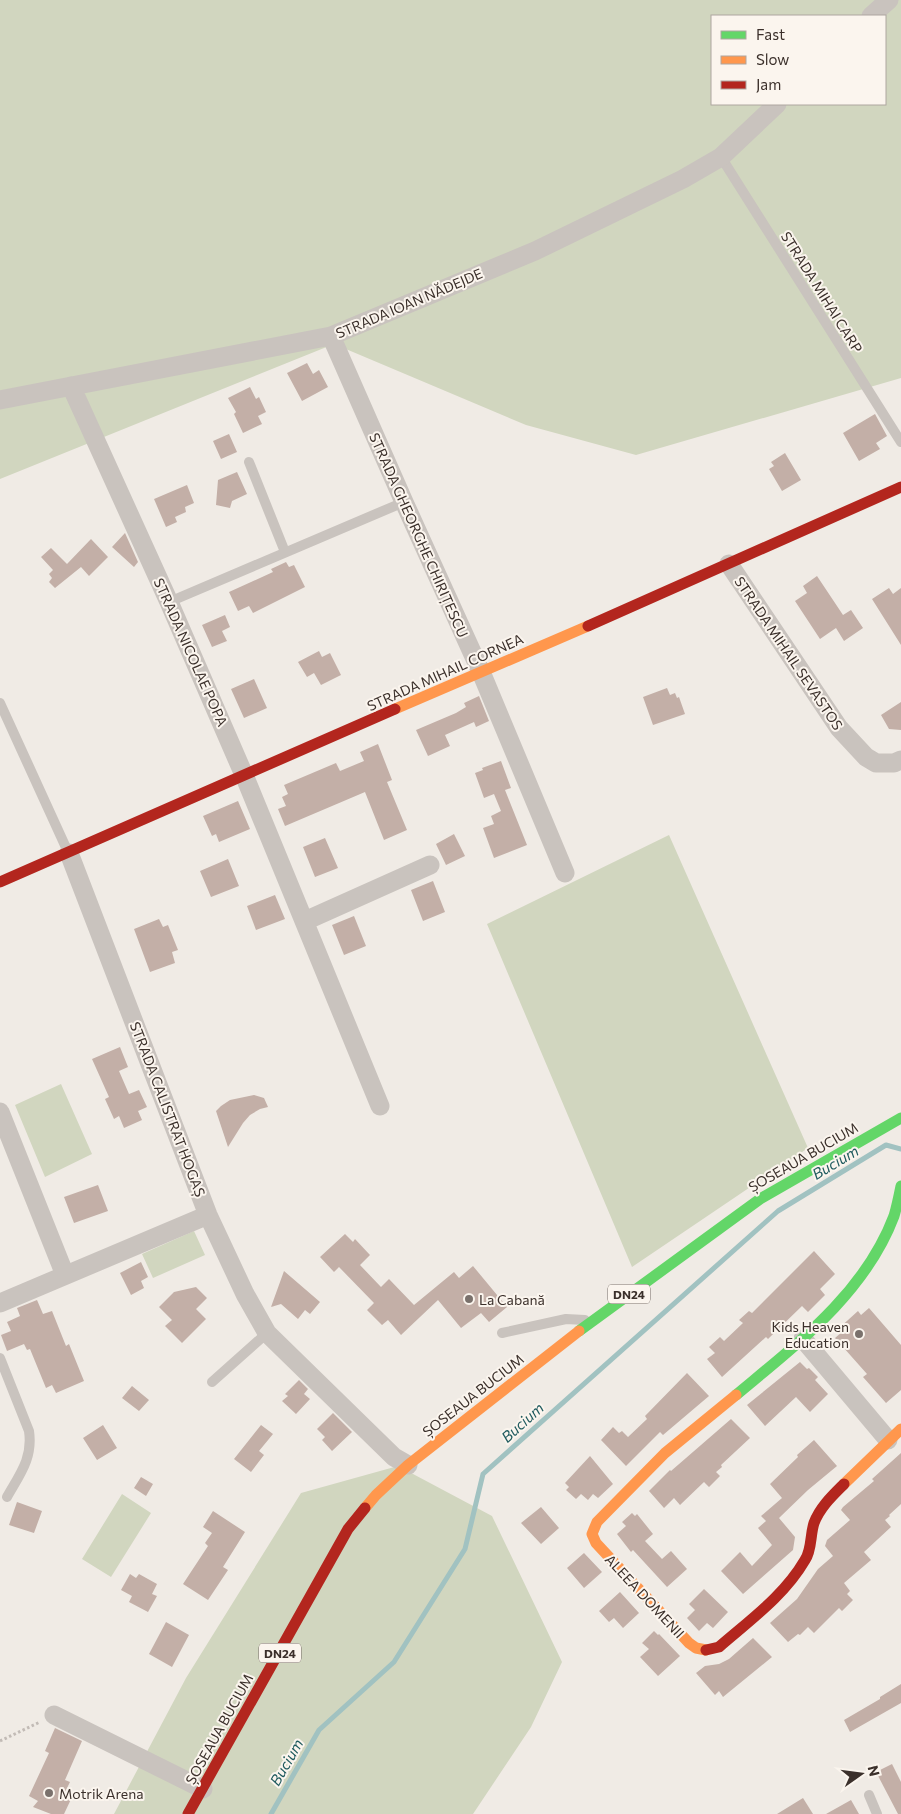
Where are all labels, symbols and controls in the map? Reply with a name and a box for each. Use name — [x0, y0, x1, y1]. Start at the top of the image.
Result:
legend — [711, 15, 886, 105]
text: Fast — [756, 25, 785, 43]
text: Slow — [756, 50, 789, 68]
text: Jam — [756, 75, 781, 93]
street label: STRADA MIHAI CARP — [778, 228, 866, 356]
street label: STRADA IOAN NĂDEJDE — [333, 264, 485, 342]
street label: STRADA GHEORGHE CHIRIȚESCU — [365, 430, 472, 640]
street label: STRADA MIHAIL SEVASTOS — [731, 573, 847, 733]
street label: STRADA NICOLAE POPA — [151, 575, 232, 729]
street label: STRADA MIHAIL CORNEA — [364, 630, 526, 714]
street label: STRADA CALISTRAT HOGAȘ — [126, 1019, 209, 1199]
street label: ȘOSEAUA BUCIUM — [745, 1119, 861, 1196]
water label: Bucium — [809, 1141, 861, 1183]
road number: DN24 — [608, 1285, 650, 1304]
place label: La Cabană — [479, 1291, 545, 1308]
marker: La Cabană — [463, 1293, 475, 1305]
place label: Kids Heaven Education — [771, 1318, 849, 1351]
marker: Kids Heaven Education — [853, 1328, 865, 1340]
street label: ȘOSEAUA BUCIUM — [419, 1350, 528, 1441]
water label: Bucium — [497, 1398, 547, 1446]
street label: ALEEA DOMENII — [602, 1551, 688, 1641]
road number: DN24 — [259, 1644, 301, 1662]
street label: ȘOSEAUA BUCIUM — [182, 1671, 257, 1788]
water label: Bucium — [266, 1735, 306, 1789]
north arrow — [836, 1749, 886, 1799]
text: N — [865, 1764, 884, 1778]
place label: Motrik Arena — [59, 1785, 144, 1802]
marker: Motrik Arena — [43, 1787, 55, 1799]

